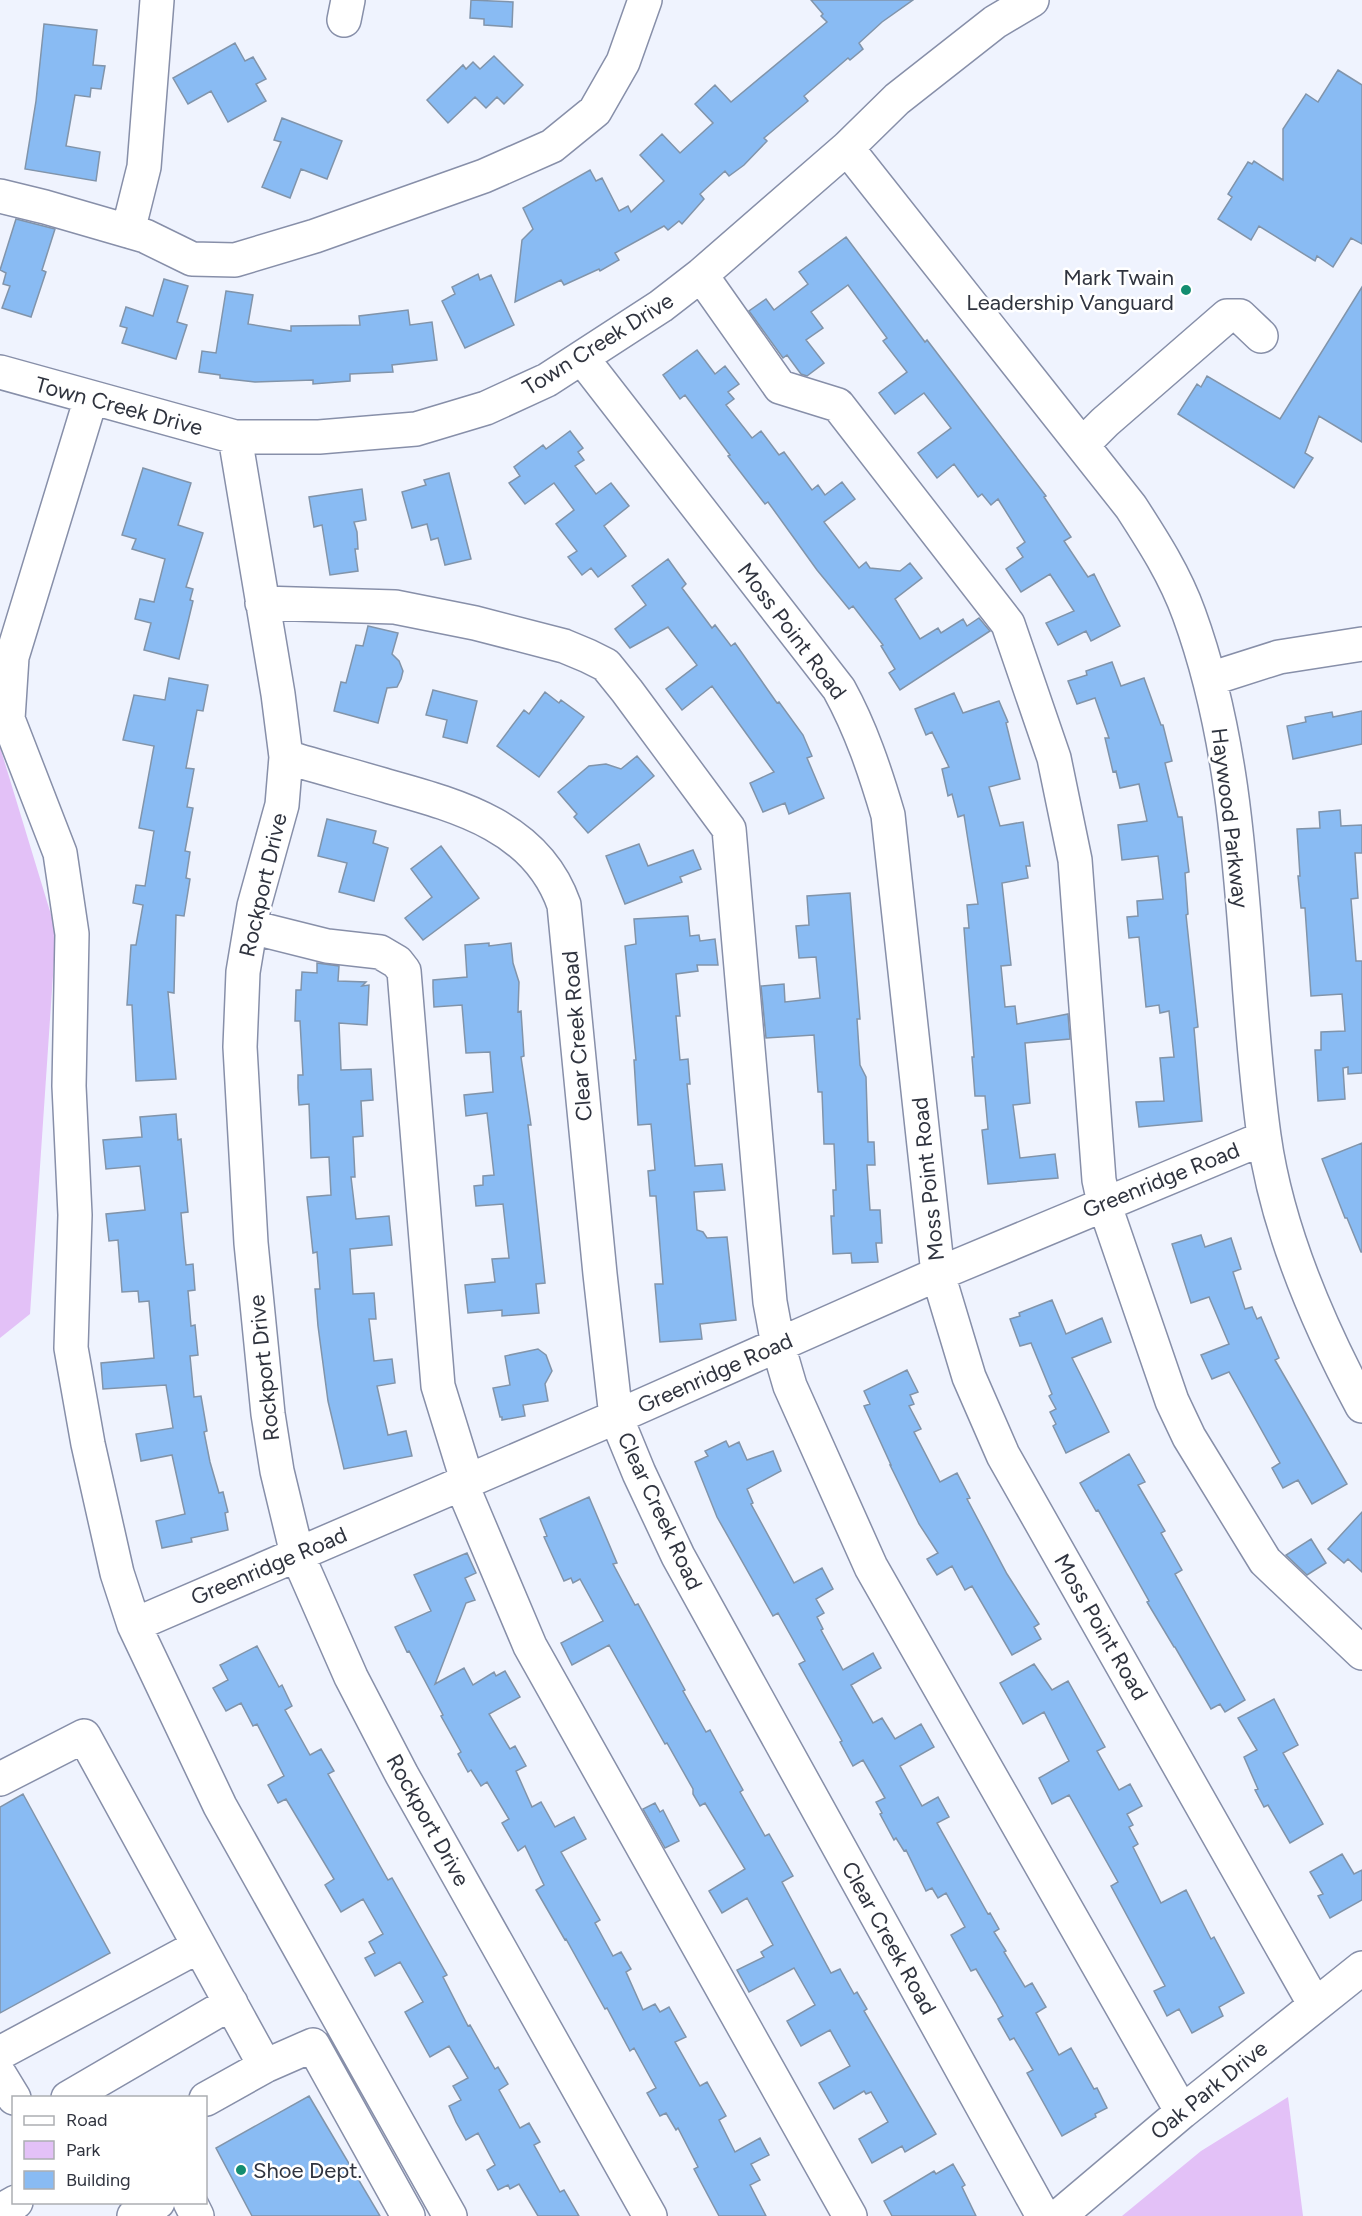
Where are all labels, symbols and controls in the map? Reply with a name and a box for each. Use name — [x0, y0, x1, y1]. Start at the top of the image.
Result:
place label: Mark Twain Leadership Vanguard — [966, 264, 1174, 316]
marker: Mark Twain Leadership Vanguard — [1179, 283, 1193, 297]
street label: Town Creek Drive — [518, 287, 678, 401]
street label: Town Creek Drive — [32, 371, 206, 441]
street label: Moss Point Road — [732, 557, 852, 705]
street label: Haywood Parkway — [1206, 726, 1255, 910]
street label: Rockport Drive — [233, 810, 293, 960]
street label: Clear Creek Road — [556, 950, 598, 1122]
street label: Moss Point Road — [906, 1096, 950, 1262]
street label: Greenridge Road — [1079, 1136, 1243, 1224]
street label: Rockport Drive — [243, 1294, 285, 1442]
street label: Greenridge Road — [633, 1327, 797, 1419]
street label: Clear Creek Road — [612, 1428, 708, 1594]
street label: Greenridge Road — [187, 1521, 351, 1611]
street label: Moss Point Road — [1048, 1549, 1154, 1705]
street label: Rockport Drive — [381, 1749, 475, 1891]
street label: Clear Creek Road — [836, 1857, 942, 2019]
street label: Oak Park Drive — [1145, 2035, 1273, 2145]
legend — [12, 2096, 207, 2204]
text: Road — [66, 2109, 107, 2131]
text: Park — [66, 2139, 101, 2161]
place label: Shoe Dept. — [253, 2157, 362, 2184]
marker: Shoe Dept. — [234, 2163, 248, 2177]
text: Building — [66, 2169, 131, 2191]

